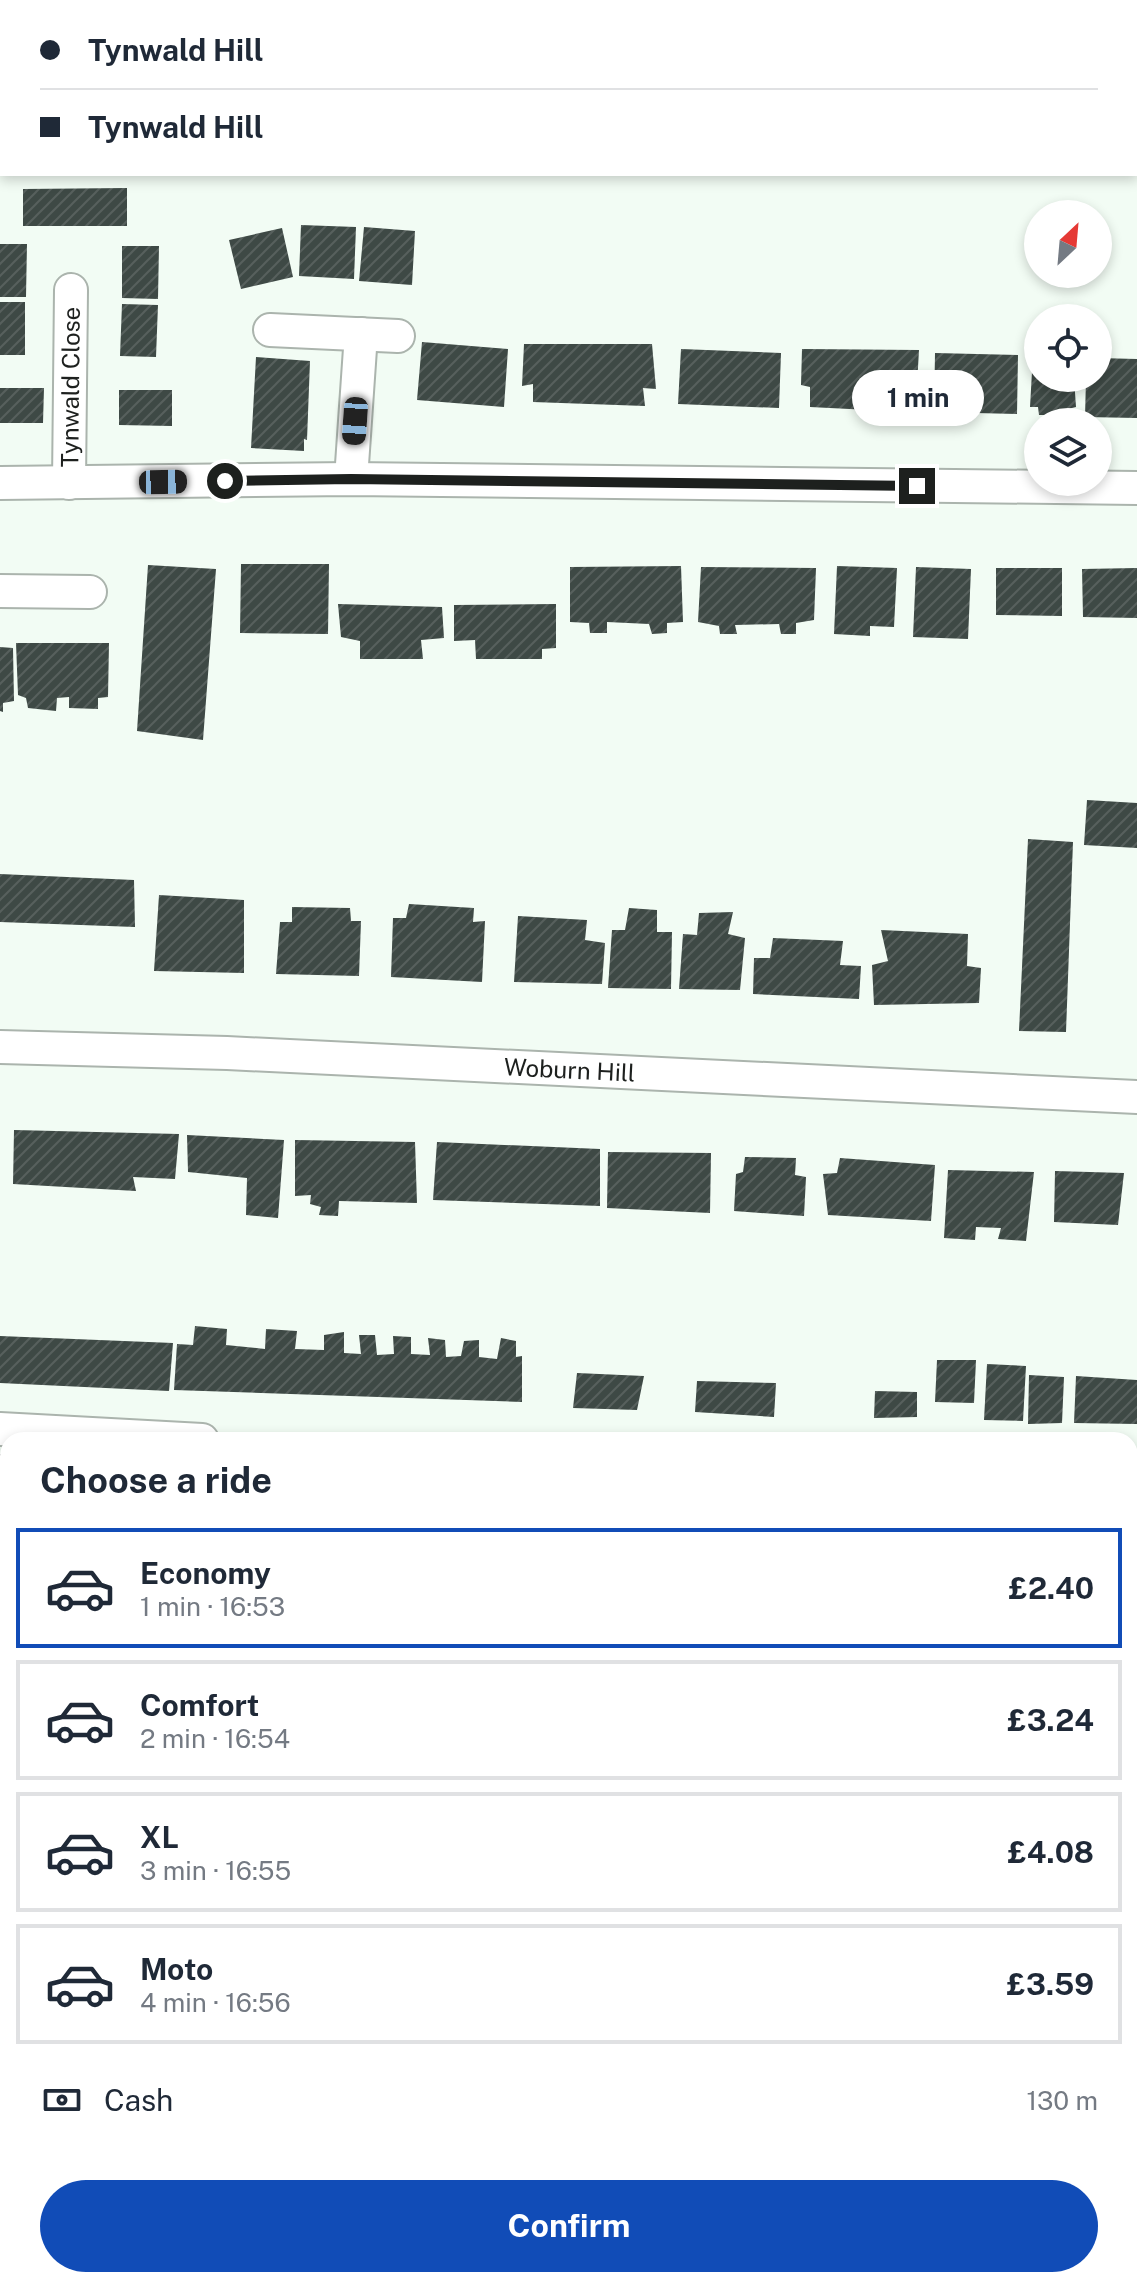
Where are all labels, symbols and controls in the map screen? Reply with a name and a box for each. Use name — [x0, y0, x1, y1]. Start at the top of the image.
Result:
text: Tynwald Hill — [88, 32, 264, 68]
text: Tynwald Hill — [88, 109, 264, 145]
north arrow — [1024, 200, 1112, 288]
map controls — [1024, 200, 1112, 496]
button: locate — [1024, 304, 1112, 392]
street label: Tynwald Close — [55, 307, 85, 467]
callout: 1 min — [851, 370, 983, 426]
text: 1 min — [887, 382, 949, 413]
car — [341, 396, 369, 446]
button: layers — [1024, 408, 1112, 496]
route start — [207, 463, 243, 499]
route end — [899, 468, 935, 504]
car — [139, 470, 187, 494]
street label: Woburn Hill — [503, 1052, 636, 1087]
text: Choose a ride — [40, 1459, 272, 1501]
icon: car — [44, 1552, 116, 1624]
text: Economy — [140, 1555, 271, 1591]
text: £2.40 — [1009, 1570, 1094, 1606]
text: 1 min · 16:53 — [140, 1591, 285, 1622]
icon: car — [44, 1684, 116, 1756]
text: Comfort — [140, 1687, 259, 1723]
text: £3.24 — [1007, 1702, 1094, 1738]
text: 2 min · 16:54 — [140, 1723, 290, 1754]
icon: car — [44, 1816, 116, 1888]
text: XL — [140, 1819, 179, 1855]
text: £4.08 — [1007, 1834, 1094, 1870]
text: 3 min · 16:55 — [140, 1855, 291, 1886]
icon: car — [44, 1948, 116, 2020]
text: Moto — [140, 1951, 213, 1987]
text: £3.59 — [1007, 1966, 1094, 2002]
text: 4 min · 16:56 — [140, 1987, 291, 2018]
icon: cash — [40, 2078, 84, 2122]
text: Cash — [104, 2082, 173, 2118]
text: 130 m — [1026, 2085, 1098, 2116]
button: Confirm — [40, 2180, 1098, 2272]

